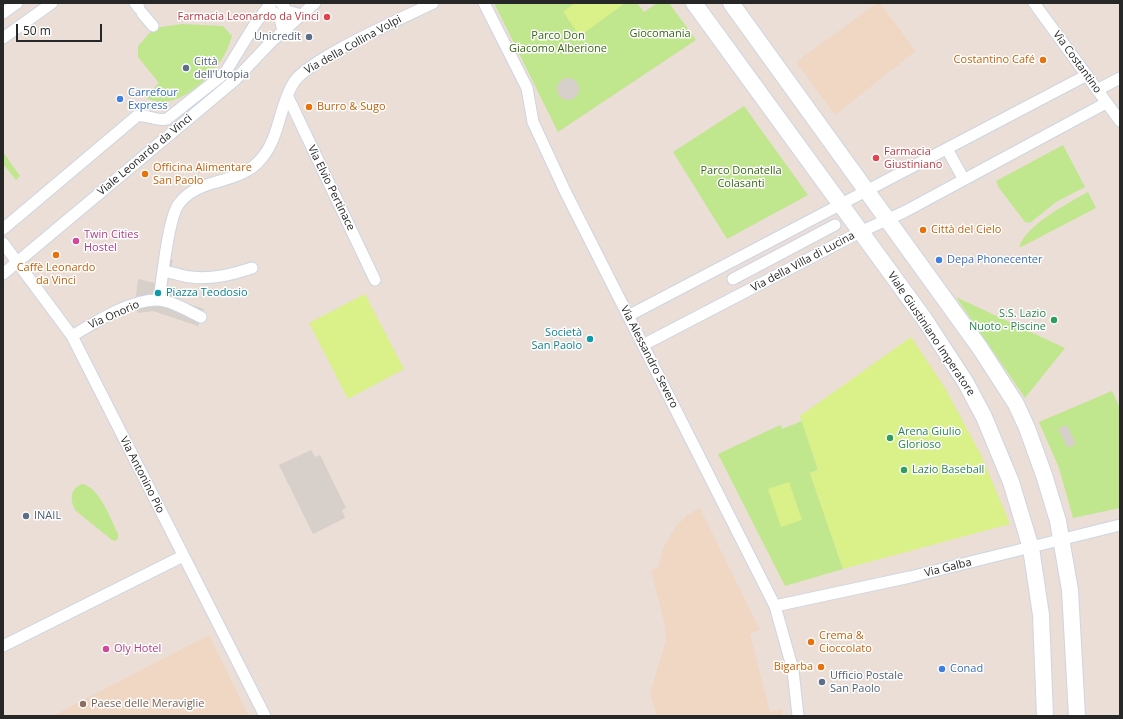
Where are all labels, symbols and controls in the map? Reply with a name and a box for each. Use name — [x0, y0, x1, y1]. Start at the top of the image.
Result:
place label: Farmacia Leonardo da Vinci — [177, 10, 319, 24]
marker: Farmacia Leonardo da Vinci — [322, 12, 332, 22]
street label: Via della Collina Volpi — [302, 13, 404, 77]
scale bar — [18, 16, 104, 42]
text: 50 m — [23, 22, 51, 39]
park label: Giocomania — [629, 27, 691, 41]
street label: Via Costantino — [1050, 28, 1104, 96]
park label: Parco Don Giacomo Alberione — [509, 29, 607, 55]
place label: Unicredit — [254, 30, 301, 44]
marker: Unicredit — [304, 32, 314, 42]
place label: Costantino Café — [954, 53, 1035, 67]
place label: Città dell'Utopia — [194, 55, 249, 81]
marker: Costantino Café — [1038, 55, 1048, 65]
marker: Città dell'Utopia — [181, 63, 191, 73]
place label: Carrefour Express — [128, 86, 178, 112]
marker: Carrefour Express — [115, 94, 125, 104]
place label: Burro & Sugo — [317, 100, 386, 114]
marker: Burro & Sugo — [304, 102, 314, 112]
street label: Viale Leonardo da Vinci — [95, 112, 195, 198]
street label: Via Elvio Pertinace — [305, 143, 357, 233]
place label: Farmacia Giustiniano — [884, 145, 942, 171]
marker: Farmacia Giustiniano — [871, 153, 881, 163]
place label: Officina Alimentare San Paolo — [153, 161, 252, 187]
park label: Parco Donatella Colasanti — [700, 164, 782, 190]
marker: Officina Alimentare San Paolo — [140, 169, 150, 179]
place label: Città del Cielo — [931, 223, 1001, 237]
marker: Città del Cielo — [918, 225, 928, 235]
place label: Twin Cities Hostel — [84, 228, 139, 254]
street label: Via della Villa di Lucina — [749, 229, 857, 295]
marker: Twin Cities Hostel — [71, 236, 81, 246]
marker: Caffè Leonardo da Vinci — [51, 250, 61, 260]
place label: Depa Phonecenter — [947, 253, 1043, 267]
marker: Depa Phonecenter — [934, 255, 944, 265]
place label: Caffè Leonardo da Vinci — [17, 261, 95, 287]
street label: Viale Giustiniano Imperatore — [885, 270, 977, 398]
place label: Piazza Teodosio — [166, 286, 248, 300]
marker: Piazza Teodosio — [153, 288, 163, 298]
street label: Via Onorio — [87, 298, 141, 332]
street label: Via Alessandro Severo — [617, 304, 681, 410]
place label: S.S. Lazio Nuoto - Piscine — [969, 307, 1046, 333]
marker: S.S. Lazio Nuoto - Piscine — [1049, 315, 1059, 325]
place label: Società San Paolo — [532, 326, 582, 352]
marker: Società San Paolo — [585, 334, 595, 344]
place label: Arena Giulio Glorioso — [898, 425, 961, 451]
marker: Arena Giulio Glorioso — [885, 433, 895, 443]
street label: Via Antonino Pio — [117, 434, 167, 516]
place label: Lazio Baseball — [912, 463, 984, 477]
marker: Lazio Baseball — [899, 465, 909, 475]
place label: INAIL — [34, 509, 61, 523]
marker: INAIL — [21, 511, 31, 521]
street label: Via Galba — [923, 556, 973, 580]
place label: Crema & Cioccolato — [819, 629, 872, 655]
marker: Crema & Cioccolato — [806, 637, 816, 647]
place label: Oly Hotel — [114, 642, 161, 656]
marker: Oly Hotel — [101, 644, 111, 654]
place label: Bigarba — [774, 660, 813, 674]
marker: Bigarba — [816, 662, 826, 672]
place label: Conad — [950, 662, 983, 676]
marker: Conad — [937, 664, 947, 674]
place label: Ufficio Postale San Paolo — [830, 669, 903, 695]
marker: Ufficio Postale San Paolo — [817, 677, 827, 687]
place label: Paese delle Meraviglie — [91, 697, 204, 711]
marker: Paese delle Meraviglie — [78, 699, 88, 709]

